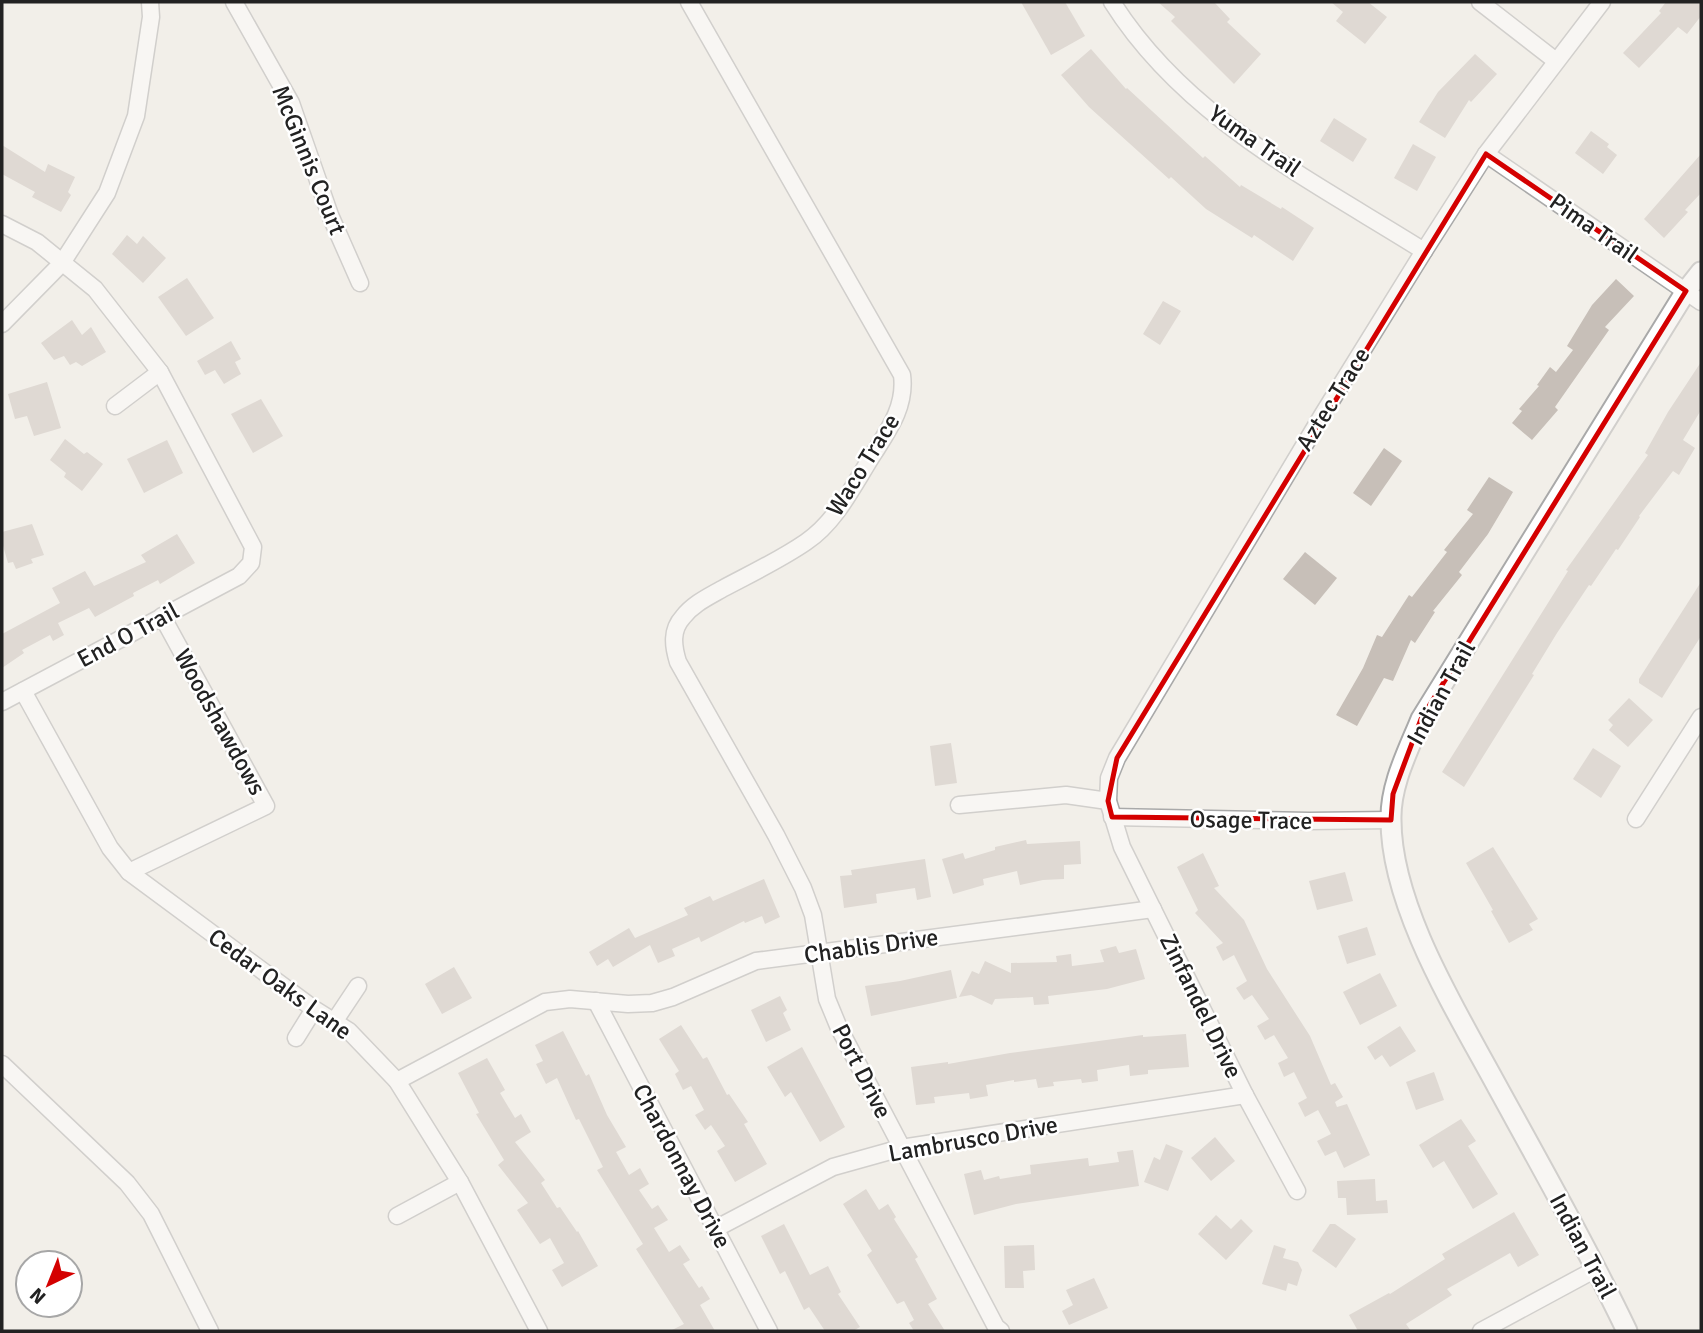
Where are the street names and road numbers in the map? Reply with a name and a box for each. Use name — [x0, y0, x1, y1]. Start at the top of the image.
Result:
street label: McGinnis Court — [265, 81, 353, 239]
street label: Yuma Trail — [1203, 98, 1307, 184]
street label: Pima Trail — [1544, 187, 1644, 269]
street label: Aztec Trace — [1289, 342, 1377, 456]
street label: Waco Trace — [820, 408, 906, 522]
street label: End O Trail — [72, 596, 184, 674]
street label: Indian Trail — [1400, 635, 1482, 751]
street label: Woodshawdows — [167, 644, 273, 800]
street label: Osage Trace — [1189, 804, 1313, 836]
street label: Cedar Oaks Lane — [202, 922, 358, 1046]
street label: Chablis Drive — [802, 922, 940, 970]
street label: Zinfandel Drive — [1153, 929, 1249, 1083]
street label: Port Drive — [825, 1019, 899, 1123]
street label: Chardonnay Drive — [626, 1079, 738, 1253]
street label: Lambrusco Drive — [886, 1109, 1060, 1169]
street label: Indian Trail — [1543, 1188, 1623, 1304]

